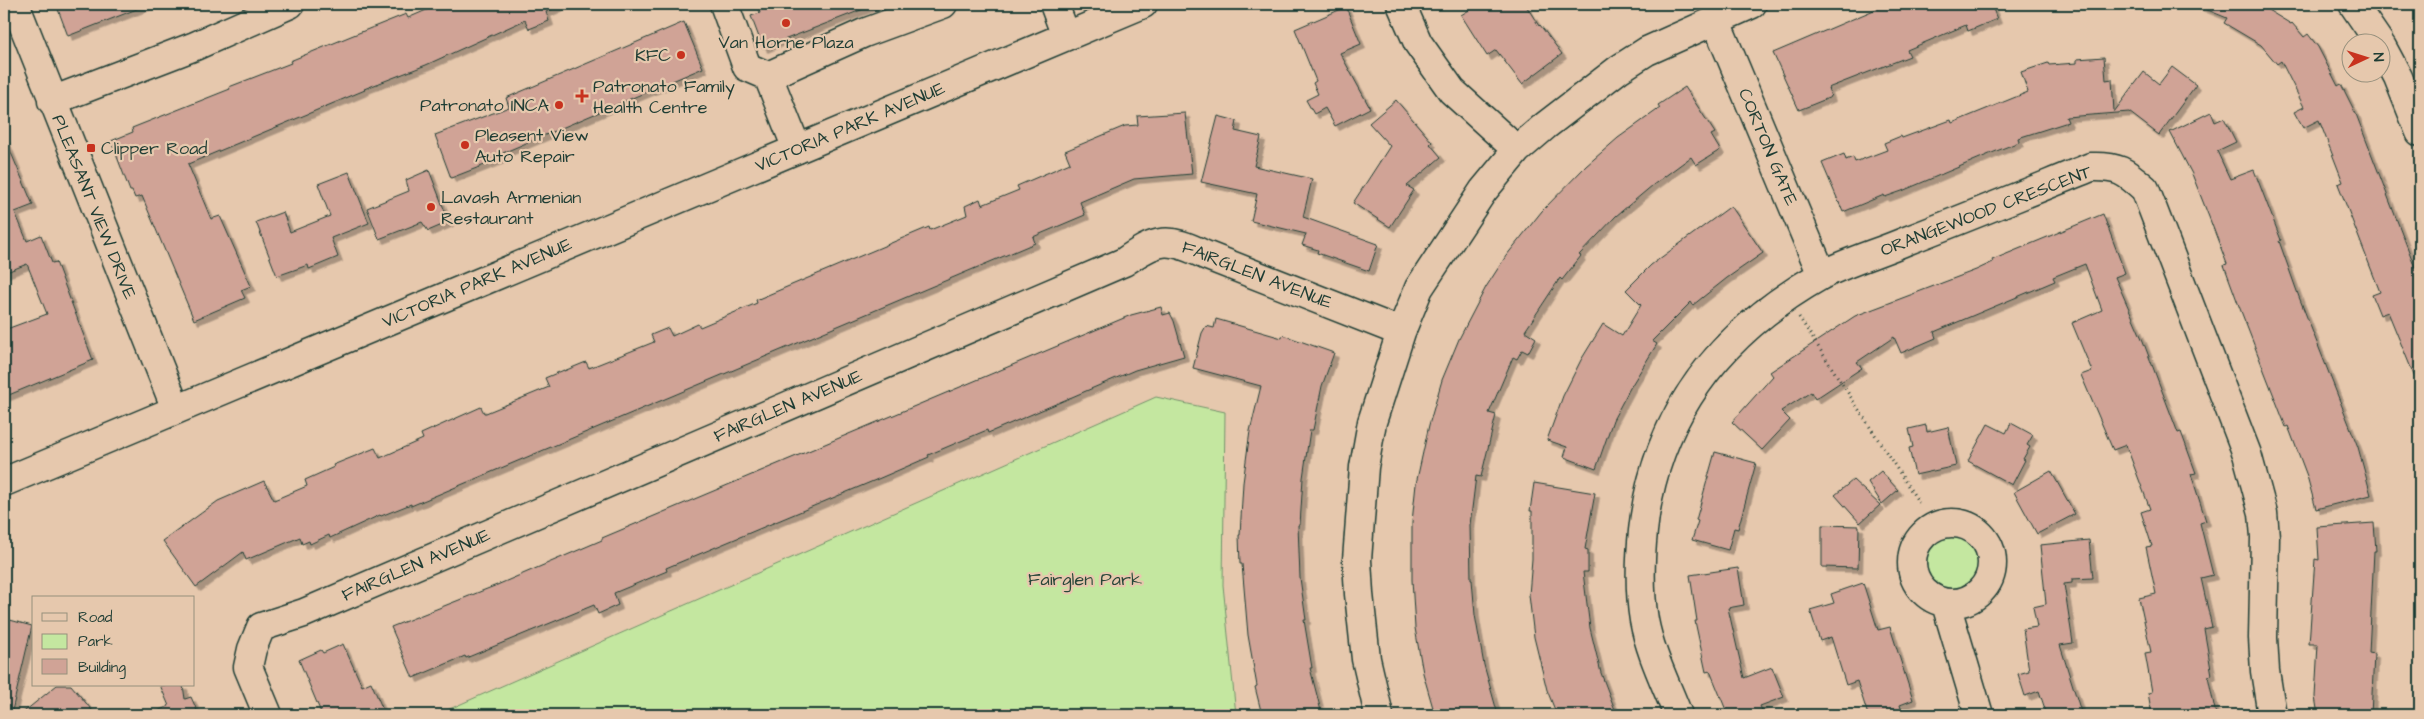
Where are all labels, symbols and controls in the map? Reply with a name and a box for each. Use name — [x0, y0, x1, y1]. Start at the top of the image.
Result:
marker: Van Horne Plaza — [780, 17, 792, 29]
place label: Van Horne Plaza — [718, 30, 854, 55]
north arrow — [2342, 32, 2392, 82]
place label: KFC — [635, 43, 671, 68]
marker: KFC — [675, 49, 687, 61]
text: N — [2368, 52, 2388, 62]
place label: Patronato Family Health Centre — [593, 74, 735, 120]
street label: VICTORIA PARK AVENUE — [751, 76, 949, 178]
street label: CORTON GATE — [1732, 84, 1804, 210]
marker: Patronato Family Health Centre — [575, 89, 589, 103]
place label: Patronato INCA — [420, 93, 549, 118]
marker: Patronato INCA — [553, 99, 565, 111]
street label: PLEASANT VIEW DRIVE — [46, 111, 143, 303]
place label: Pleasent View Auto Repair — [475, 123, 589, 169]
place label: Clipper Road — [101, 136, 208, 161]
marker: Pleasent View Auto Repair — [459, 139, 471, 151]
marker: Clipper Road — [85, 142, 97, 154]
street label: ORANGEWOOD CRESCENT — [1877, 159, 2096, 263]
place label: Lavash Armenian Restaurant — [441, 185, 581, 231]
marker: Lavash Armenian Restaurant — [425, 201, 437, 213]
street label: VICTORIA PARK AVENUE — [378, 232, 576, 334]
street label: FAIRGLEN AVENUE — [1178, 235, 1336, 315]
street label: FAIRGLEN AVENUE — [710, 363, 866, 449]
street label: FAIRGLEN AVENUE — [338, 522, 494, 608]
park label: Fairglen Park — [1028, 567, 1142, 593]
legend — [32, 596, 195, 686]
text: Road — [78, 607, 113, 628]
text: Park — [78, 631, 113, 652]
text: Building — [78, 657, 126, 679]

